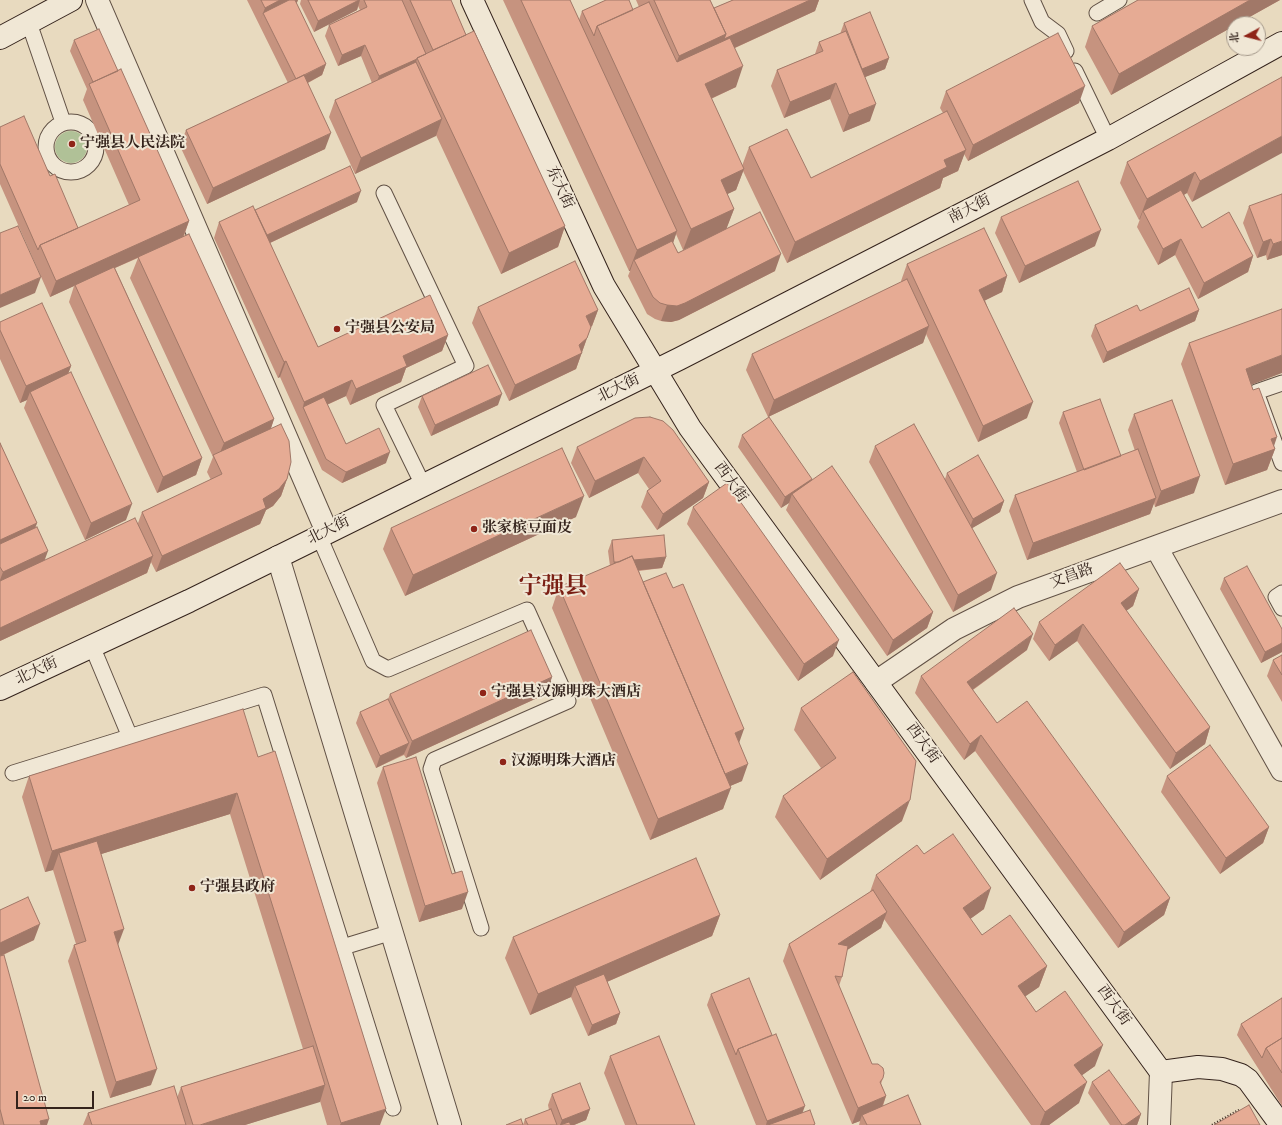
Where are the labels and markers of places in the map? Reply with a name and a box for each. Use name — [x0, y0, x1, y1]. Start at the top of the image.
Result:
place label: 宁强县人民法院 — [80, 135, 185, 153]
marker: 宁强县人民法院 — [67, 139, 77, 149]
place label: 宁强县公安局 — [345, 320, 435, 338]
marker: 宁强县公安局 — [332, 324, 342, 334]
place label: 张家槟豆面皮 — [482, 520, 572, 538]
marker: 张家槟豆面皮 — [469, 524, 479, 534]
place label: 宁强县汉源明珠大酒店 — [491, 684, 641, 702]
marker: 宁强县汉源明珠大酒店 — [478, 688, 488, 698]
place label: 汉源明珠大酒店 — [511, 753, 616, 771]
marker: 汉源明珠大酒店 — [498, 757, 508, 767]
place label: 宁强县政府 — [200, 879, 275, 897]
marker: 宁强县政府 — [187, 883, 197, 893]

